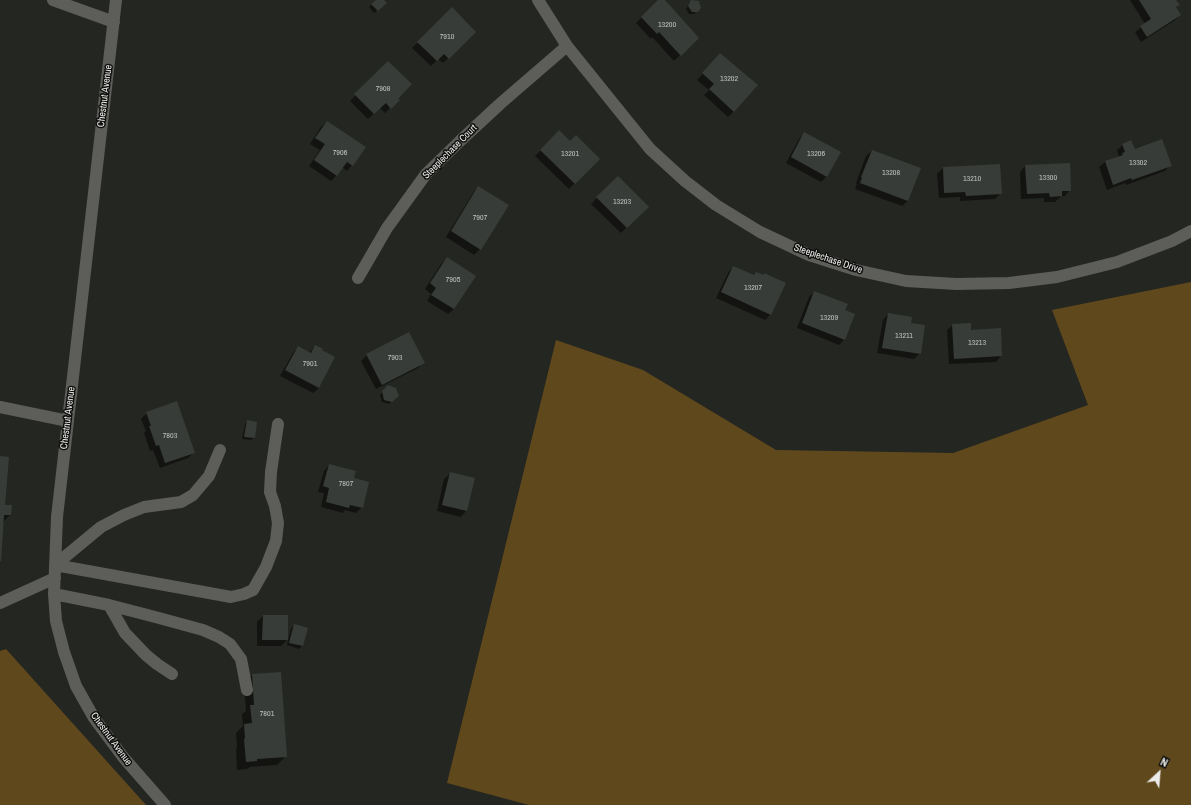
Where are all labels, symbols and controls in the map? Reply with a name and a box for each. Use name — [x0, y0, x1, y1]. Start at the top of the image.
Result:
house number: 13200 — [658, 20, 676, 30]
house number: 7910 — [440, 32, 454, 42]
street label: Chestnut Avenue — [95, 64, 115, 128]
house number: 13202 — [720, 74, 738, 84]
house number: 7908 — [376, 84, 390, 94]
street label: Steeplechase Court — [420, 122, 480, 182]
house number: 7906 — [333, 148, 347, 158]
house number: 13201 — [561, 149, 579, 159]
house number: 13206 — [807, 149, 825, 159]
house number: 13302 — [1129, 158, 1147, 168]
house number: 13208 — [882, 168, 900, 178]
house number: 13300 — [1039, 173, 1057, 183]
house number: 13210 — [963, 174, 981, 184]
house number: 13203 — [613, 197, 631, 207]
house number: 7907 — [473, 213, 487, 223]
street label: Steeplechase Drive — [792, 242, 864, 276]
house number: 7905 — [446, 275, 460, 285]
house number: 13207 — [744, 283, 762, 293]
house number: 13209 — [820, 313, 838, 323]
house number: 13211 — [895, 331, 913, 341]
house number: 13213 — [968, 338, 986, 348]
house number: 7903 — [388, 353, 402, 363]
house number: 7901 — [303, 359, 317, 369]
street label: Chestnut Avenue — [58, 386, 78, 450]
house number: 7803 — [163, 431, 177, 441]
house number: 7807 — [339, 479, 353, 489]
house number: 7801 — [260, 709, 274, 719]
street label: Chestnut Avenue — [88, 710, 134, 768]
north arrow — [1139, 753, 1179, 793]
text: N — [1158, 754, 1170, 770]

